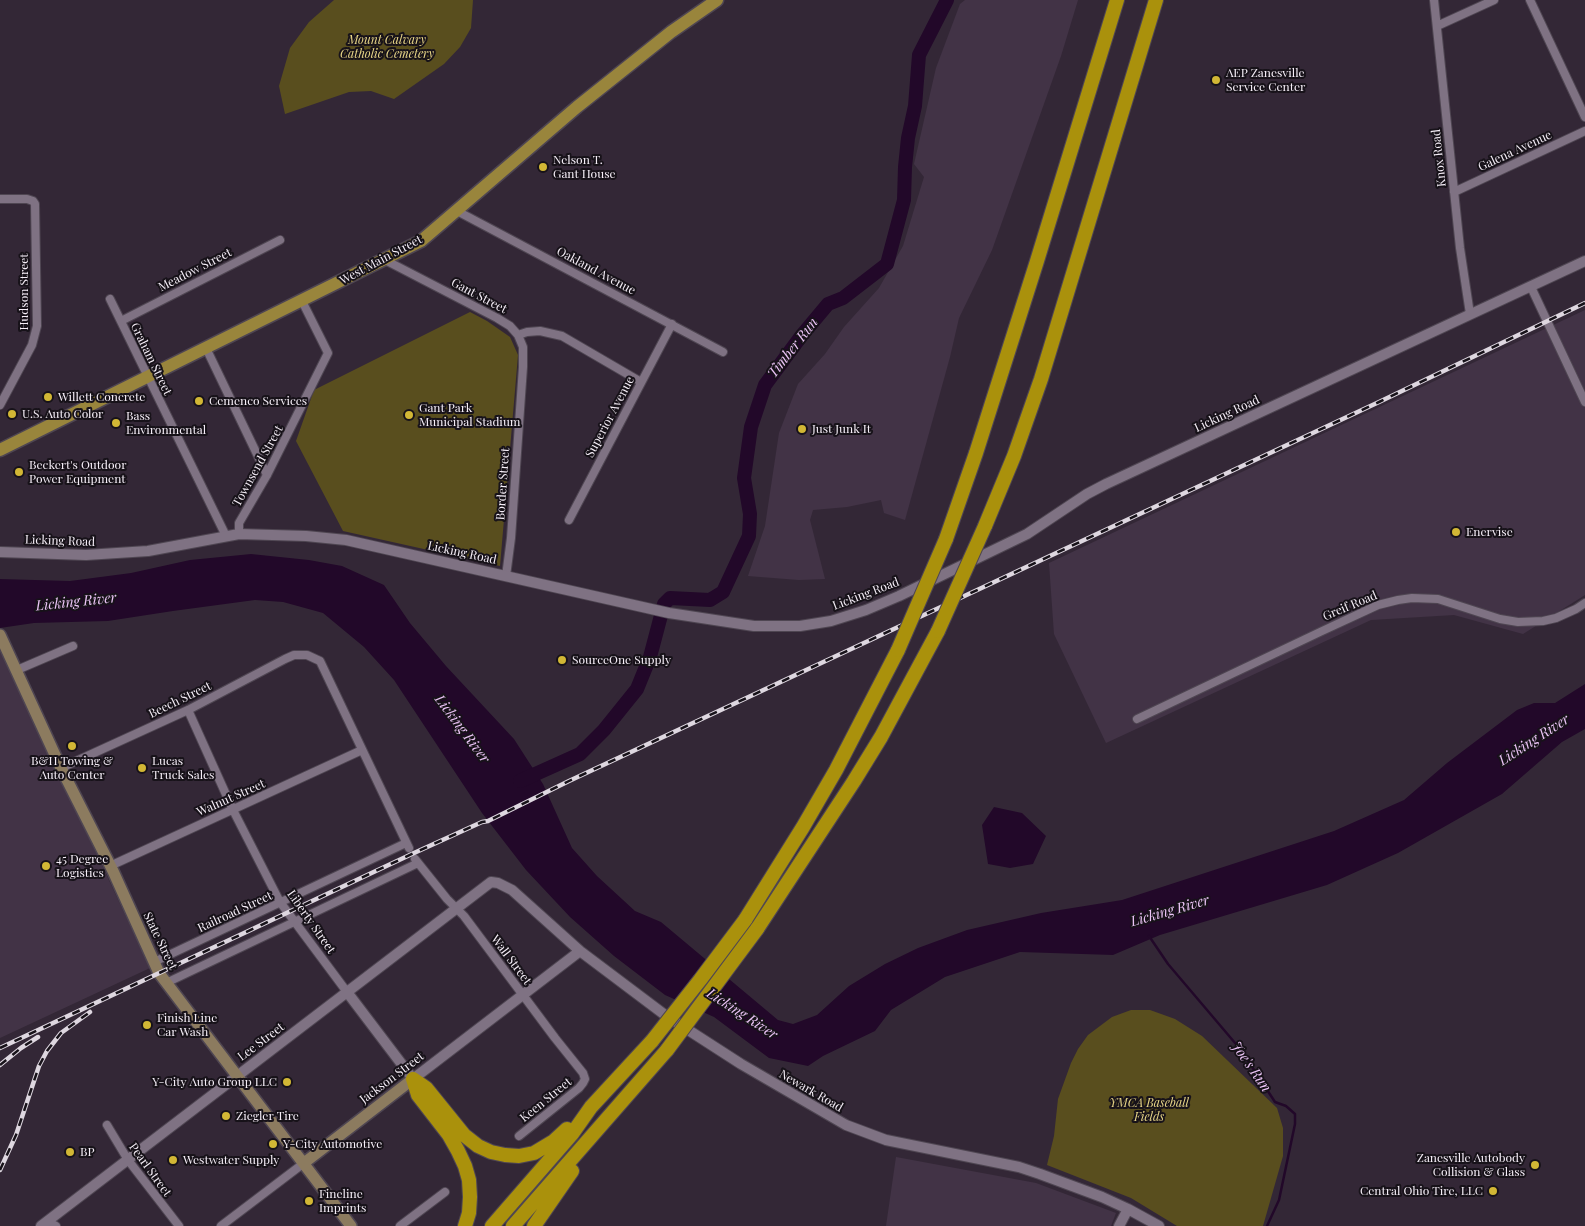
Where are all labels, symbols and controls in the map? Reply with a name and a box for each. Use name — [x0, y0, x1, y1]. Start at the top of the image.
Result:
park label: Mount Calvary Catholic Cemetery — [340, 33, 434, 61]
place label: AEP Zanesville Service Center — [1226, 66, 1305, 94]
marker: AEP Zanesville Service Center — [1210, 74, 1222, 86]
street label: Knox Road — [1429, 128, 1449, 188]
street label: Galena Avenue — [1476, 128, 1554, 174]
place label: Nelson T. Gant House — [553, 153, 616, 181]
marker: Nelson T. Gant House — [537, 161, 549, 173]
street label: West Main Street — [337, 232, 425, 288]
street label: Oakland Avenue — [554, 244, 638, 298]
street label: Meadow Street — [156, 245, 234, 295]
street label: Hudson Street — [17, 253, 31, 331]
street label: Gant Street — [449, 275, 509, 317]
water label: Timber Run — [764, 314, 822, 382]
street label: Graham Street — [127, 320, 175, 398]
street label: Superior Avenue — [583, 374, 637, 460]
place label: Willett Concrete — [58, 390, 145, 404]
marker: Willett Concrete — [42, 391, 54, 403]
street label: Licking Road — [1192, 393, 1262, 435]
place label: Cemenco Services — [209, 394, 307, 408]
marker: Cemenco Services — [193, 395, 205, 407]
place label: Gant Park Municipal Stadium — [419, 401, 521, 429]
place label: U.S. Auto Color — [22, 407, 103, 421]
marker: U.S. Auto Color — [6, 408, 18, 420]
place label: Bass Environmental — [126, 409, 206, 437]
marker: Gant Park Municipal Stadium — [403, 409, 415, 421]
marker: Bass Environmental — [110, 417, 122, 429]
place label: Just Junk It — [812, 422, 871, 436]
street label: Townsend Street — [230, 423, 286, 509]
marker: Just Junk It — [796, 423, 808, 435]
street label: Border Street — [493, 447, 513, 521]
place label: Beckert's Outdoor Power Equipment — [29, 458, 126, 486]
marker: Beckert's Outdoor Power Equipment — [13, 466, 25, 478]
place label: Enervise — [1466, 525, 1513, 539]
marker: Enervise — [1450, 526, 1462, 538]
street label: Licking Road — [25, 533, 95, 549]
street label: Licking Road — [426, 539, 498, 567]
street label: Licking Road — [831, 575, 901, 613]
street label: Greif Road — [1321, 588, 1379, 624]
water label: Licking River — [35, 589, 117, 615]
place label: SourceOne Supply — [572, 653, 671, 667]
marker: SourceOne Supply — [556, 654, 568, 666]
street label: Beech Street — [146, 679, 214, 721]
water label: Licking River — [431, 692, 493, 766]
water label: Licking River — [1496, 711, 1572, 769]
marker: B&H Towing & Auto Center — [66, 740, 78, 752]
place label: B&H Towing & Auto Center — [31, 754, 113, 782]
place label: Lucas Truck Sales — [152, 754, 214, 782]
marker: Lucas Truck Sales — [136, 762, 148, 774]
street label: Walnut Street — [195, 777, 267, 819]
place label: 45 Degree Logistics — [56, 852, 108, 880]
marker: 45 Degree Logistics — [40, 860, 52, 872]
street label: Liberty Street — [284, 887, 338, 957]
street label: Railroad Street — [195, 888, 275, 936]
water label: Licking River — [1129, 892, 1211, 930]
street label: State Street — [140, 910, 180, 972]
street label: Wall Street — [488, 932, 534, 988]
water label: Licking River — [704, 985, 780, 1043]
place label: Finish Line Car Wash — [157, 1011, 217, 1039]
marker: Finish Line Car Wash — [141, 1019, 153, 1031]
street label: Lee Street — [235, 1020, 287, 1064]
water label: Joe's Run — [1228, 1038, 1274, 1096]
street label: Jackson Street — [357, 1049, 427, 1107]
street label: Newark Road — [776, 1067, 846, 1115]
place label: Y-City Auto Group LLC — [152, 1075, 277, 1089]
street label: Keen Street — [517, 1075, 575, 1125]
marker: Y-City Auto Group LLC — [281, 1076, 293, 1088]
park label: YMCA Baseball Fields — [1109, 1096, 1189, 1124]
place label: Ziegler Tire — [236, 1109, 299, 1123]
marker: Ziegler Tire — [220, 1110, 232, 1122]
place label: Y-City Automotive — [283, 1137, 382, 1151]
marker: Y-City Automotive — [267, 1138, 279, 1150]
street label: Pearl Street — [126, 1140, 174, 1200]
place label: BP — [80, 1145, 94, 1159]
marker: BP — [64, 1146, 76, 1158]
place label: Zanesville Autobody Collision & Glass — [1417, 1151, 1525, 1179]
place label: Westwater Supply — [183, 1153, 279, 1167]
marker: Westwater Supply — [167, 1154, 179, 1166]
marker: Zanesville Autobody Collision & Glass — [1529, 1159, 1541, 1171]
place label: Central Ohio Tire, LLC — [1360, 1184, 1483, 1198]
marker: Central Ohio Tire, LLC — [1487, 1185, 1499, 1197]
place label: Fineline Imprints — [319, 1187, 366, 1215]
marker: Fineline Imprints — [303, 1195, 315, 1207]

